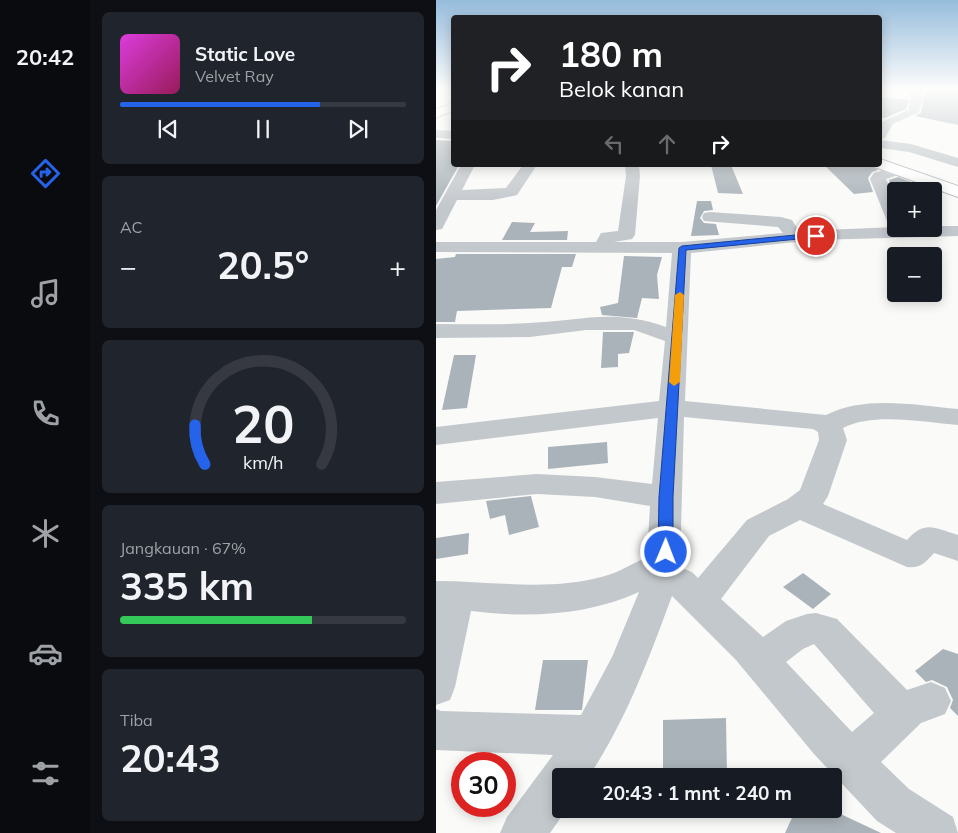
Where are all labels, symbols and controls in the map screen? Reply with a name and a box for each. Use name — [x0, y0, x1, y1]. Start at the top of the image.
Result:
text: 180 m — [559, 32, 663, 76]
icon: right — [476, 35, 541, 100]
text: Static Love — [195, 42, 295, 66]
text: 20:42 — [16, 43, 74, 71]
text: Velvet Ray — [195, 66, 274, 86]
text: Belok kanan — [559, 75, 684, 103]
icon: previous — [154, 115, 182, 143]
icon: pause — [249, 115, 277, 143]
icon: next — [344, 115, 372, 143]
icon: left — [600, 130, 628, 158]
icon: ahead — [653, 130, 681, 158]
icon: right — [706, 130, 734, 158]
icon: directions — [28, 156, 63, 191]
map controls — [887, 182, 942, 302]
button: + — [887, 182, 942, 237]
pin — [795, 215, 837, 257]
text: AC — [120, 217, 143, 237]
icon: arrive — [802, 222, 830, 250]
text: 20.5° — [217, 241, 309, 289]
button: − — [887, 247, 942, 302]
text: − — [120, 249, 137, 284]
text: + — [389, 249, 406, 284]
icon: music — [28, 276, 63, 311]
text: 20 — [232, 391, 294, 456]
icon: phone — [28, 396, 63, 431]
text: km/h — [243, 451, 283, 473]
icon: climate — [28, 516, 63, 551]
position arrow — [639, 525, 691, 577]
text: Jangkauan · 67% — [120, 538, 246, 558]
text: 335 km — [120, 562, 254, 610]
icon: car — [28, 636, 63, 671]
text: Tiba — [120, 710, 153, 730]
text: 20:43 — [120, 734, 221, 782]
speed limit sign: 30 — [451, 752, 516, 817]
icon: filters — [28, 756, 63, 791]
text: 20:43 · 1 mnt · 240 m — [602, 781, 792, 805]

